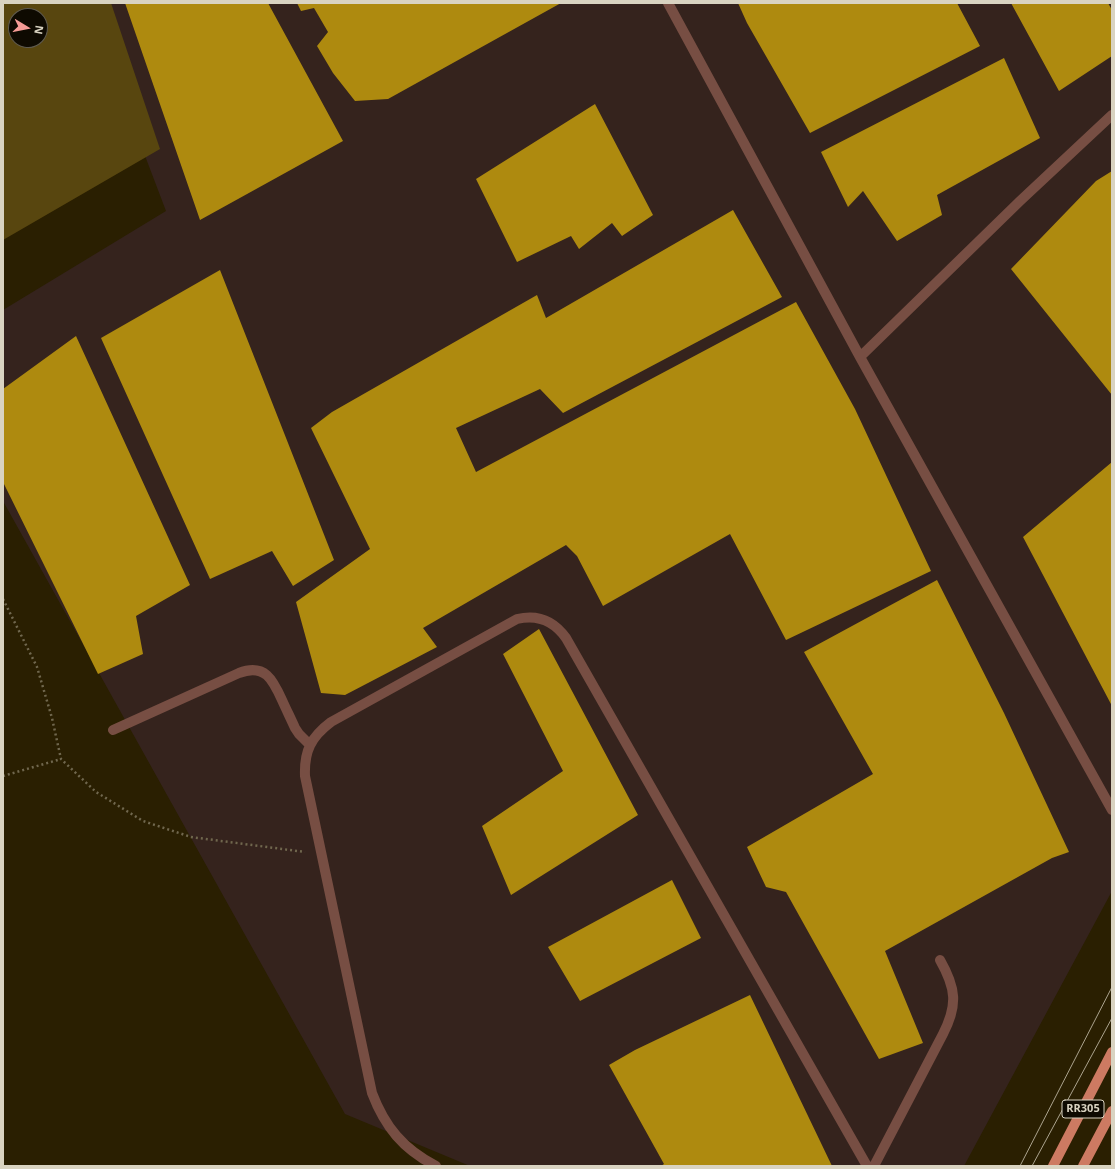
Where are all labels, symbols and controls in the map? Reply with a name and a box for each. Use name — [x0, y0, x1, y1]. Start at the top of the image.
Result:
north arrow — [8, 8, 48, 48]
text: N — [31, 24, 47, 36]
road number: RR305 — [1062, 1100, 1104, 1118]

